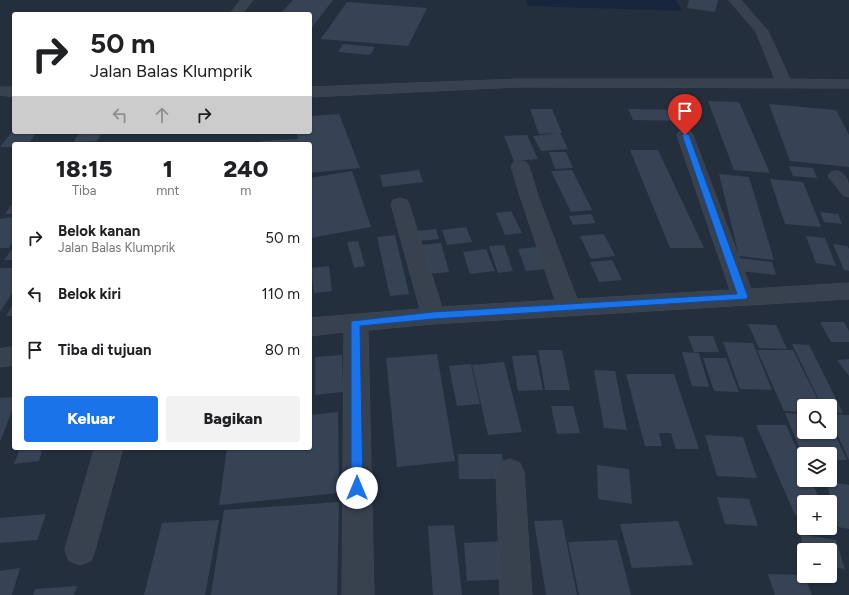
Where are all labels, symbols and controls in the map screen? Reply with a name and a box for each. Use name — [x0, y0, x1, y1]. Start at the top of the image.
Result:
text: 50 m — [90, 26, 156, 60]
icon: right — [24, 28, 76, 80]
text: Jalan Balas Klumprik — [90, 60, 252, 82]
pin — [668, 94, 702, 135]
icon: arrive — [674, 100, 696, 122]
icon: left — [109, 104, 131, 126]
icon: ahead — [151, 104, 173, 126]
icon: right — [193, 104, 215, 126]
text: 18:15 — [56, 154, 113, 183]
text: 1 — [163, 154, 173, 183]
text: 240 — [223, 154, 268, 183]
text: Tiba — [72, 183, 96, 198]
text: mnt — [156, 183, 180, 198]
text: m — [240, 183, 251, 198]
text: Belok kanan — [58, 222, 140, 240]
icon: right — [24, 227, 46, 249]
text: 50 m — [265, 229, 300, 247]
text: Jalan Balas Klumprik — [58, 240, 175, 255]
icon: left — [24, 283, 46, 305]
text: Belok kiri — [58, 285, 121, 303]
text: 110 m — [262, 285, 300, 303]
icon: arrive — [24, 339, 46, 361]
text: Tiba di tujuan — [58, 341, 152, 359]
text: 80 m — [265, 341, 300, 359]
button: Keluar — [24, 396, 158, 442]
button: Bagikan — [166, 396, 300, 442]
map controls — [797, 399, 837, 583]
button: search — [797, 399, 837, 439]
button: layers — [797, 447, 837, 487]
position arrow — [336, 467, 378, 509]
button: + — [797, 495, 837, 535]
button: − — [797, 543, 837, 583]

